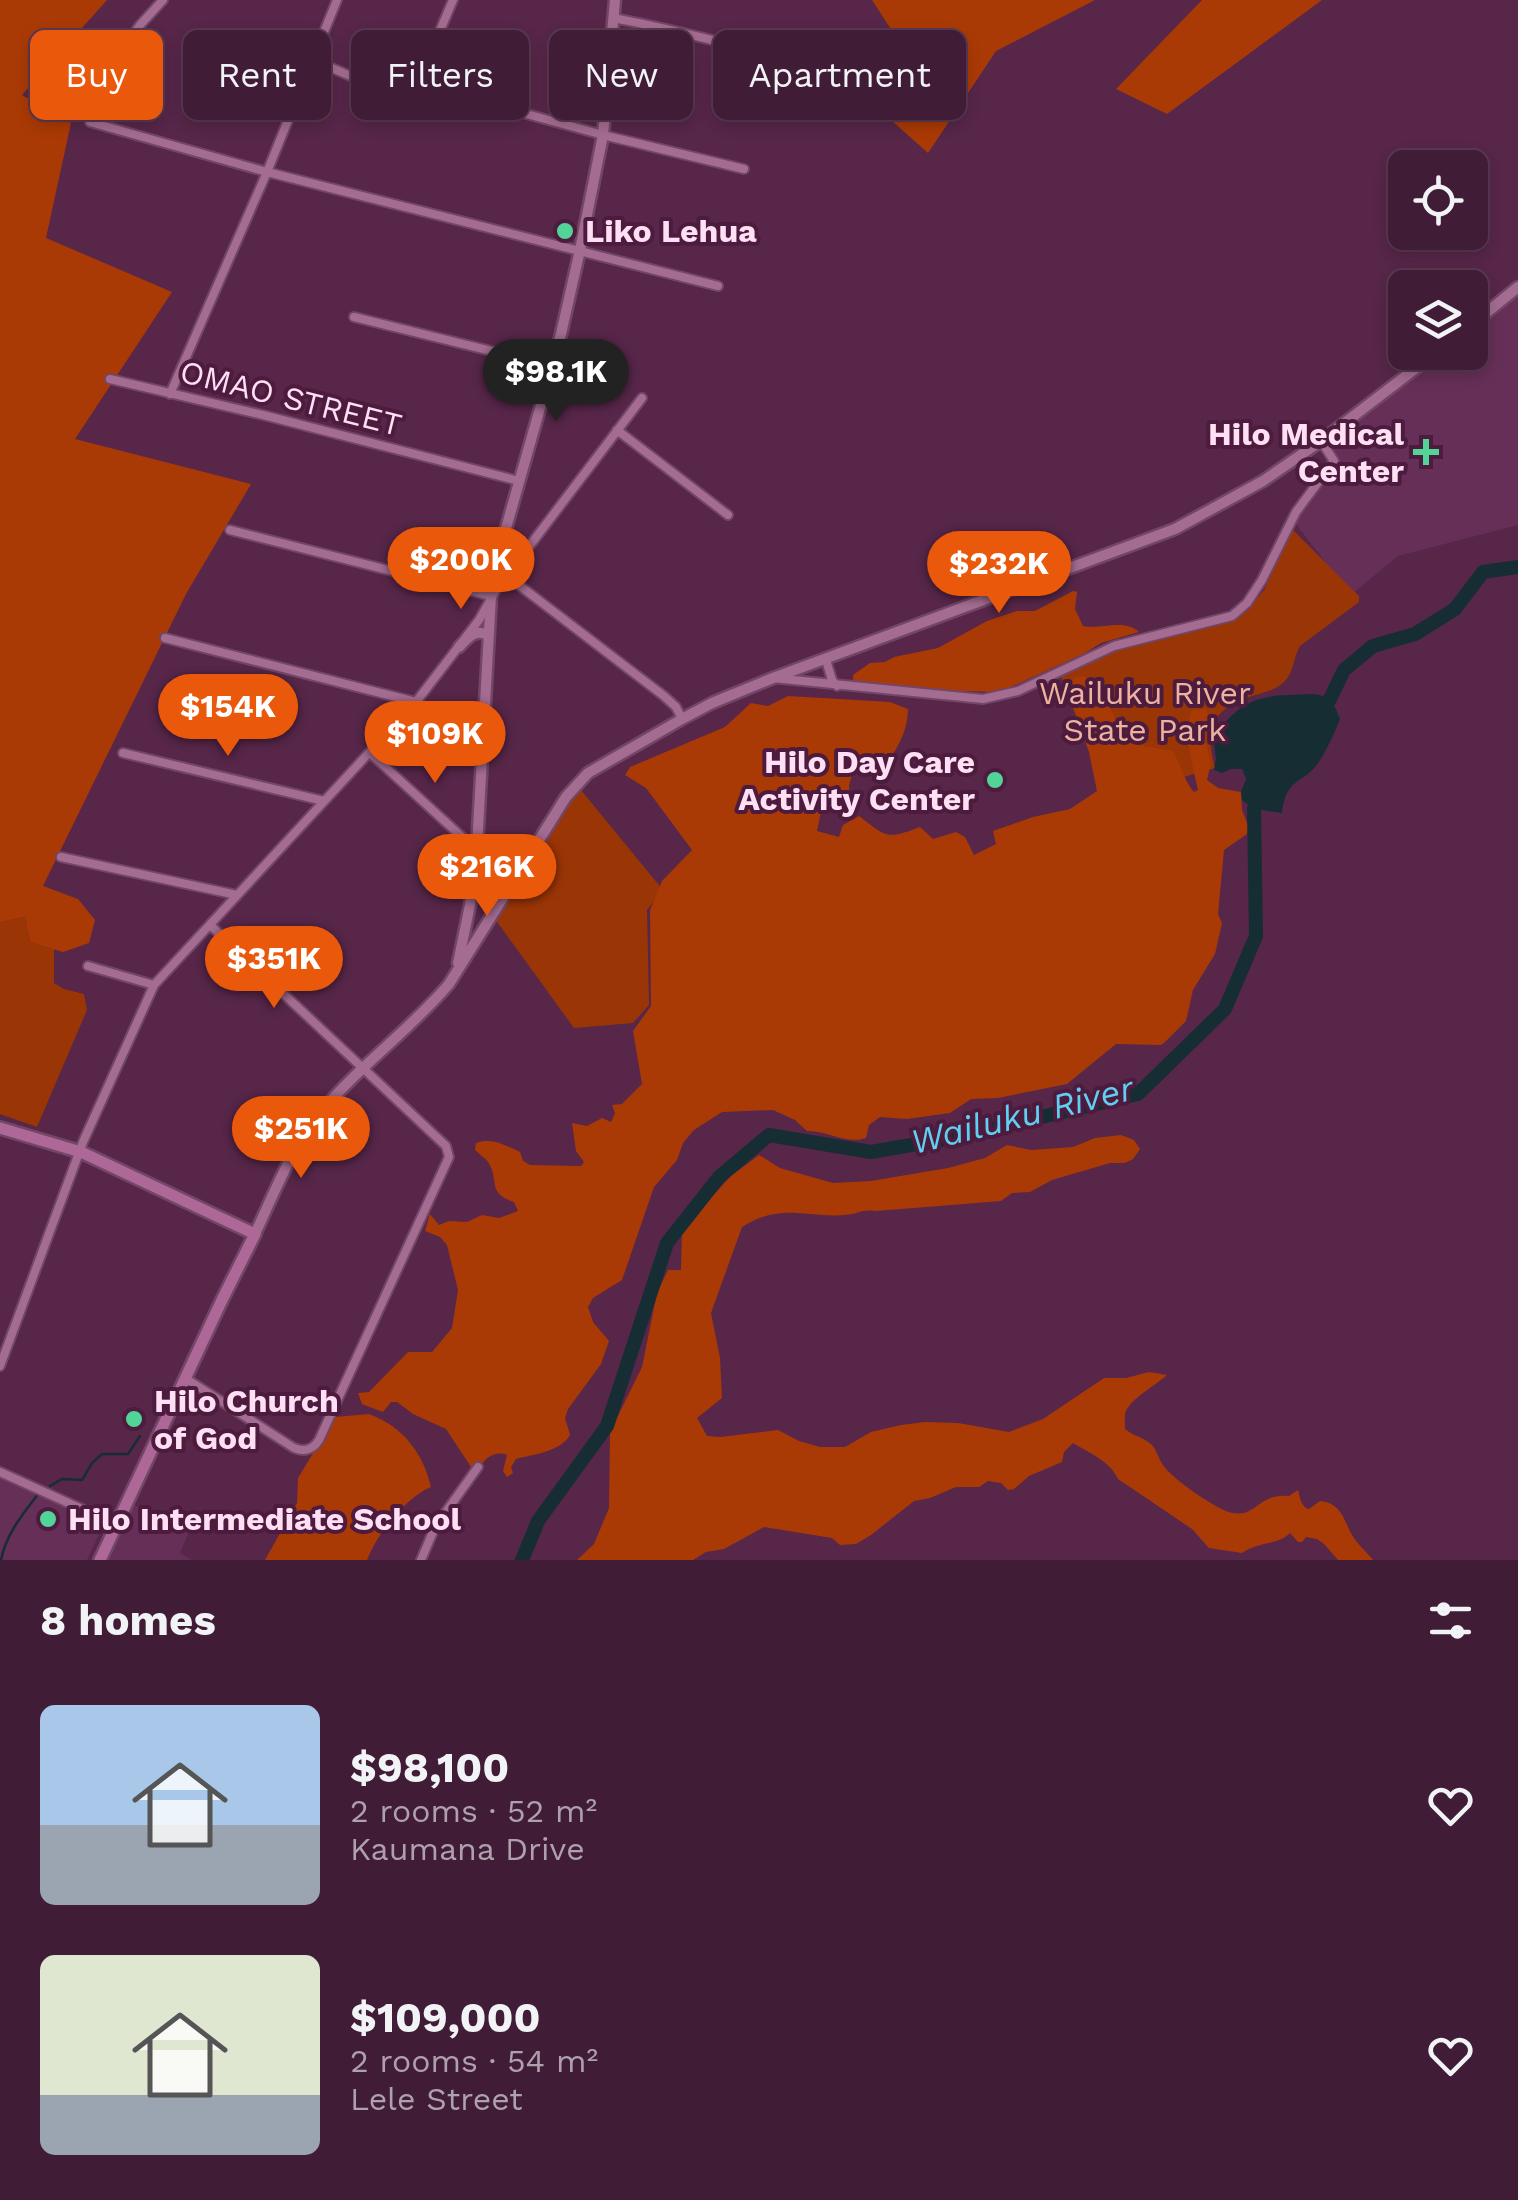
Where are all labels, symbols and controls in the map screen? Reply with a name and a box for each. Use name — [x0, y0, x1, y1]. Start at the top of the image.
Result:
chip: Buy — [30, 30, 163, 120]
chip: Rent — [183, 30, 331, 120]
chip: Filters — [351, 30, 529, 120]
chip: New — [549, 30, 693, 120]
chip: Apartment — [713, 30, 966, 120]
map controls — [1388, 150, 1488, 370]
button: locate — [1388, 150, 1488, 250]
place label: Liko Lehua — [585, 212, 757, 250]
marker: Liko Lehua — [554, 220, 576, 242]
button: layers — [1388, 270, 1488, 370]
pin: $98.1K — [475, 339, 637, 424]
street label: OMAO STREET — [176, 352, 406, 444]
text: $98.1K — [505, 352, 607, 390]
place label: Hilo Medical Center — [1208, 415, 1405, 490]
marker: Hilo Medical Center — [1413, 439, 1439, 465]
pin: $200K — [391, 527, 531, 612]
pin: $232K — [929, 531, 1069, 616]
text: $200K — [410, 540, 512, 578]
text: $232K — [949, 544, 1049, 582]
pin: $154K — [158, 674, 298, 759]
park label: Wailuku River State Park — [1039, 674, 1251, 749]
text: $154K — [180, 687, 276, 725]
pin: $109K — [365, 701, 505, 786]
text: $109K — [387, 714, 483, 752]
place label: Hilo Day Care Activity Center — [738, 743, 975, 818]
marker: Hilo Day Care Activity Center — [984, 769, 1006, 791]
pin: $216K — [417, 834, 557, 919]
text: $216K — [439, 847, 535, 885]
pin: $351K — [204, 926, 344, 1011]
text: $351K — [227, 939, 321, 977]
water label: Wailuku River — [906, 1067, 1139, 1163]
pin: $251K — [231, 1096, 371, 1181]
text: $251K — [254, 1109, 348, 1147]
place label: Hilo Church of God — [154, 1382, 339, 1457]
marker: Hilo Church of God — [123, 1408, 145, 1430]
place label: Hilo Intermediate School — [68, 1500, 462, 1538]
marker: Hilo Intermediate School — [37, 1508, 59, 1530]
icon: filters — [1423, 1593, 1478, 1648]
text: 8 homes — [40, 1596, 216, 1645]
text: $98,100 — [350, 1743, 509, 1792]
icon: home — [120, 1745, 240, 1865]
icon: heart — [1423, 1778, 1478, 1833]
text: 2 rooms · 52 m² — [350, 1792, 597, 1830]
text: Kaumana Drive — [350, 1830, 585, 1868]
text: $109,000 — [350, 1993, 541, 2042]
icon: home — [120, 1995, 240, 2115]
icon: heart — [1423, 2028, 1478, 2083]
text: 2 rooms · 54 m² — [350, 2042, 598, 2080]
text: Lele Street — [350, 2080, 523, 2118]

